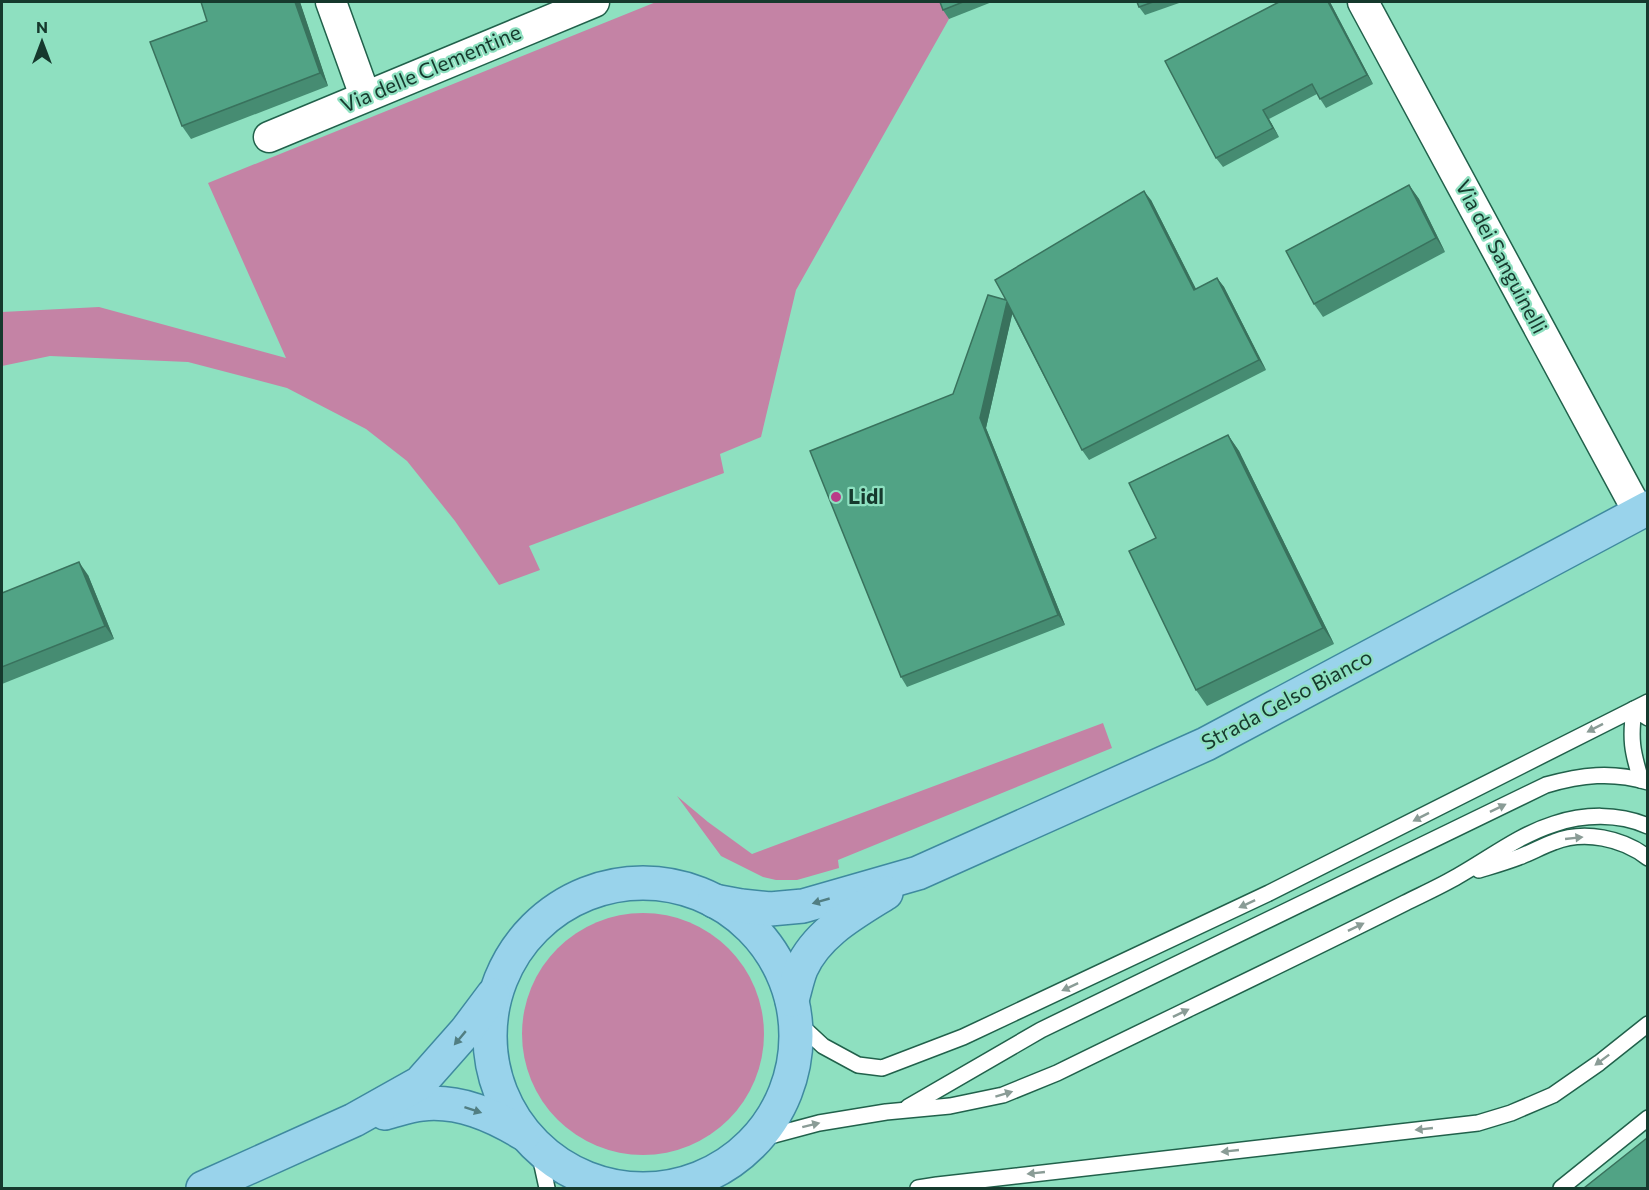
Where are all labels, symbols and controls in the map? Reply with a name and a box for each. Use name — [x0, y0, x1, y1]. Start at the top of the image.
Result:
north arrow — [12, 12, 72, 72]
text: N — [36, 17, 48, 36]
street label: Via delle Clementine — [337, 18, 524, 117]
street label: Via dei Sanguinelli — [1451, 175, 1553, 337]
place label: Lidl — [848, 483, 884, 508]
marker: Lidl — [829, 490, 843, 504]
street label: Strada Gelso Bianco — [1197, 643, 1376, 754]
one-way arrow — [1587, 724, 1604, 733]
one-way arrow — [1489, 804, 1506, 813]
one-way arrow — [1413, 812, 1430, 821]
one-way arrow — [1564, 833, 1583, 843]
one-way arrow — [812, 897, 830, 906]
one-way arrow — [1237, 899, 1255, 909]
one-way arrow — [1347, 923, 1364, 932]
one-way arrow — [1062, 982, 1079, 991]
one-way arrow — [1172, 1008, 1189, 1017]
one-way arrow — [454, 1030, 467, 1046]
one-way arrow — [1594, 1054, 1609, 1066]
one-way arrow — [995, 1089, 1013, 1098]
one-way arrow — [464, 1105, 482, 1115]
one-way arrow — [802, 1119, 821, 1129]
one-way arrow — [1414, 1125, 1433, 1134]
one-way arrow — [1220, 1147, 1239, 1156]
one-way arrow — [1027, 1169, 1046, 1178]

